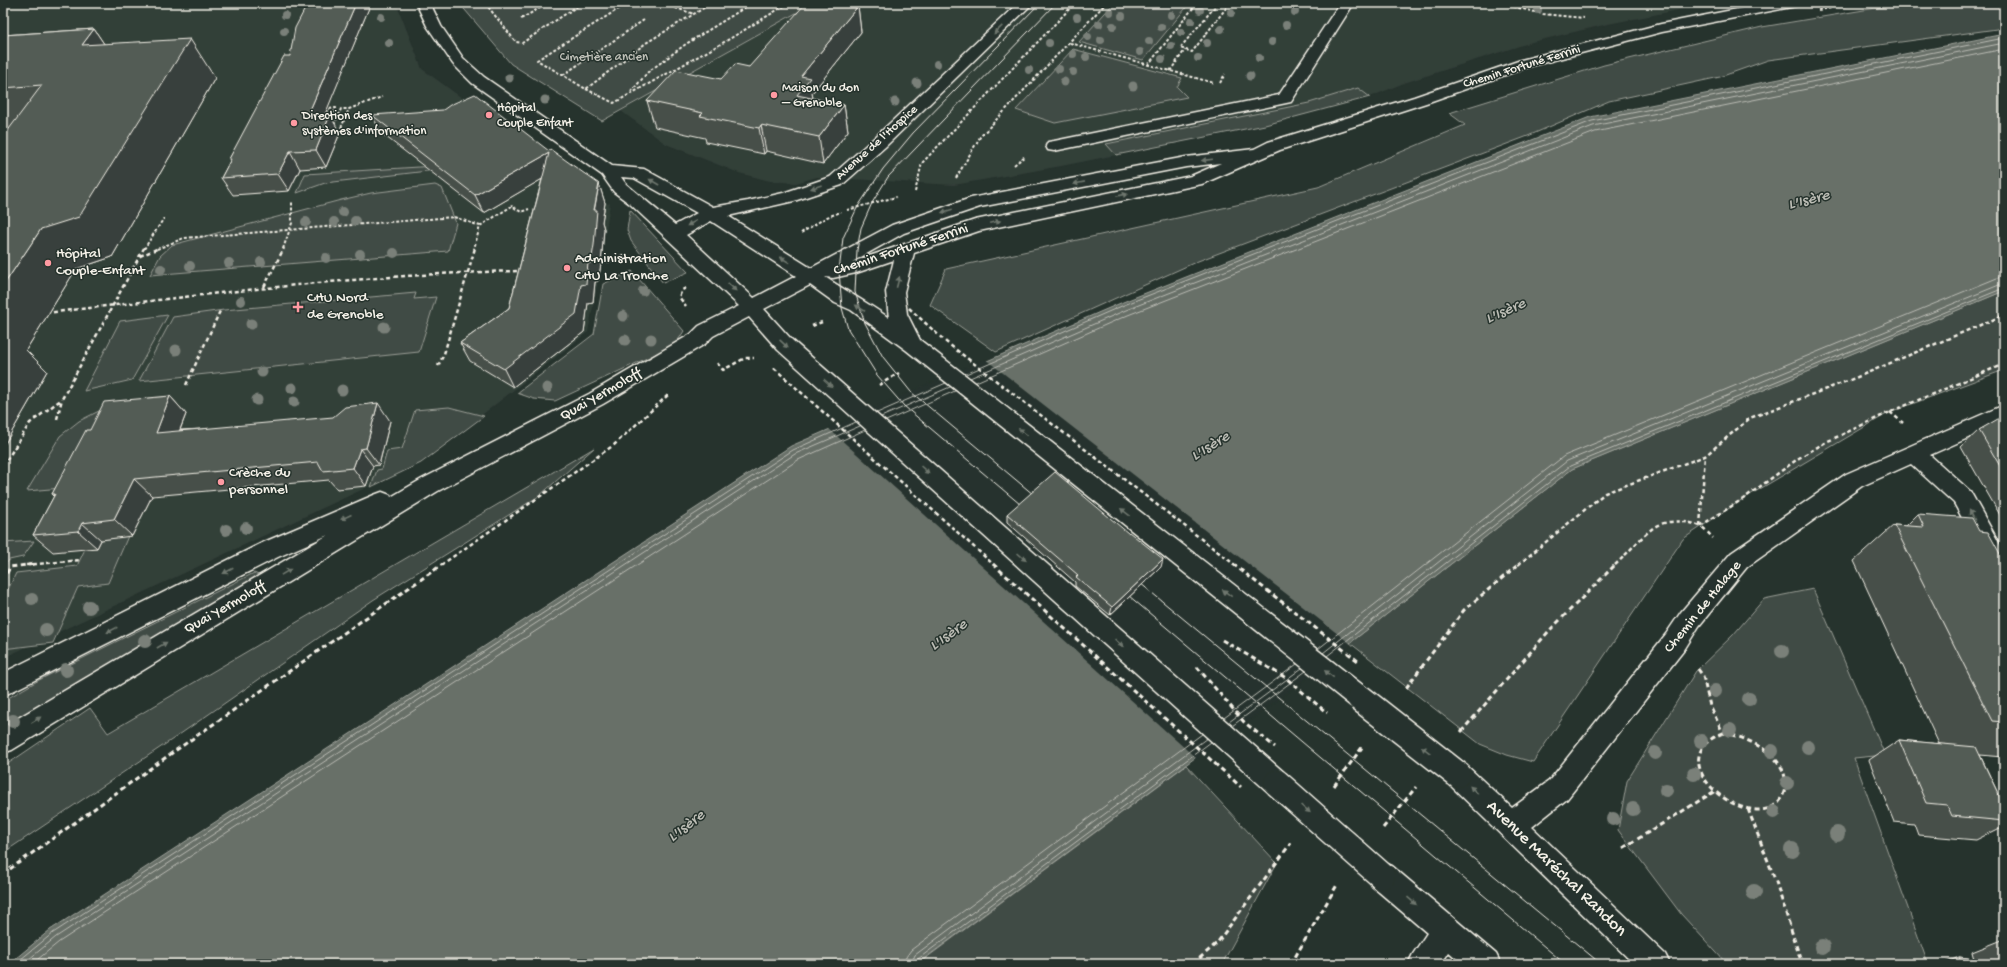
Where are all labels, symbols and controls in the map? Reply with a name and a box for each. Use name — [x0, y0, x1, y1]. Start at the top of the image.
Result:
one-way arrow — [993, 25, 1002, 34]
street label: Chemin Fortuné Ferrini — [1462, 42, 1583, 92]
park label: Cimetière ancien — [560, 50, 649, 65]
place label: Maison du don – Grenoble — [781, 81, 860, 111]
marker: Maison du don – Grenoble — [769, 90, 779, 100]
place label: Hôpital Couple Enfant — [497, 101, 575, 131]
street label: Avenue de l'Hospice — [833, 102, 921, 184]
place label: Direction des systèmes d'information — [301, 109, 427, 139]
marker: Hôpital Couple Enfant — [484, 110, 494, 120]
marker: Direction des systèmes d'information — [289, 118, 299, 128]
one-way arrow — [1200, 156, 1213, 163]
one-way arrow — [649, 178, 659, 186]
one-way arrow — [1073, 180, 1085, 186]
one-way arrow — [810, 184, 822, 190]
water label: L'Isère — [1786, 187, 1832, 215]
one-way arrow — [1116, 192, 1129, 198]
one-way arrow — [941, 209, 953, 215]
one-way arrow — [989, 219, 1001, 225]
one-way arrow — [686, 220, 698, 227]
street label: Chemin Fortuné Ferrini — [831, 220, 971, 280]
place label: Hôpital Couple-Enfant — [56, 245, 147, 280]
place label: Administration CHU La Tronche — [575, 250, 668, 285]
one-way arrow — [780, 256, 790, 264]
marker: Hôpital Couple-Enfant — [43, 258, 53, 268]
marker: Administration CHU La Tronche — [562, 263, 572, 273]
one-way arrow — [895, 275, 901, 287]
one-way arrow — [727, 282, 737, 292]
place label: CHU Nord de Grenoble — [307, 289, 384, 324]
water label: L'Isère — [1483, 295, 1530, 329]
marker: CHU Nord de Grenoble — [292, 301, 304, 313]
one-way arrow — [855, 304, 865, 312]
one-way arrow — [779, 339, 789, 348]
street label: Quai Yermoloff — [557, 364, 646, 426]
one-way arrow — [823, 378, 834, 387]
one-way arrow — [1018, 427, 1029, 436]
water label: L'Isère — [1188, 427, 1234, 466]
place label: Crèche du personnel — [228, 464, 290, 499]
one-way arrow — [920, 465, 930, 474]
marker: Crèche du personnel — [216, 477, 226, 487]
one-way arrow — [1120, 508, 1131, 517]
one-way arrow — [1969, 509, 1975, 521]
one-way arrow — [340, 514, 351, 520]
one-way arrow — [1016, 552, 1027, 561]
street label: Chemin de Halage — [1660, 557, 1746, 657]
one-way arrow — [222, 568, 234, 574]
one-way arrow — [280, 569, 292, 576]
street label: Quai Yermoloff — [181, 577, 270, 639]
one-way arrow — [1222, 589, 1233, 597]
water label: L'Isère — [926, 616, 972, 656]
one-way arrow — [106, 626, 117, 633]
one-way arrow — [1114, 638, 1124, 648]
one-way arrow — [156, 642, 168, 649]
one-way arrow — [1324, 669, 1335, 678]
one-way arrow — [30, 717, 42, 724]
one-way arrow — [1420, 746, 1431, 754]
one-way arrow — [1469, 785, 1479, 795]
street label: Avenue Maréchal Randon — [1481, 797, 1631, 942]
one-way arrow — [1301, 804, 1311, 813]
water label: L'Isère — [665, 806, 710, 847]
one-way arrow — [1406, 897, 1417, 906]

